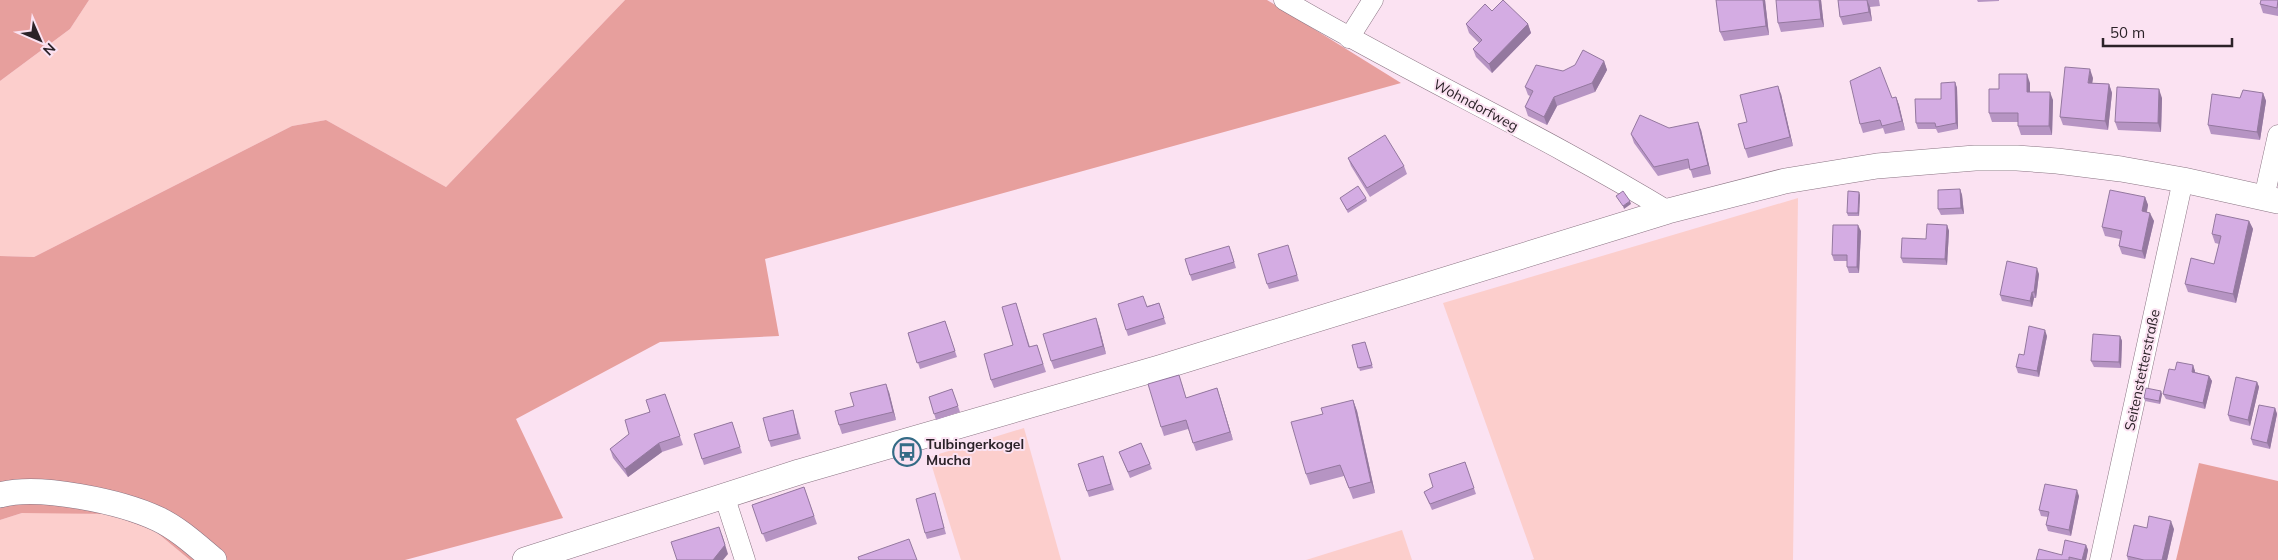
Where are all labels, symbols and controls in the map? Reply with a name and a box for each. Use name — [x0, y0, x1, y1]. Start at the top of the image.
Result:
north arrow — [15, 15, 65, 65]
scale bar — [2103, 15, 2232, 47]
text: 50 m — [2110, 23, 2145, 42]
text: N — [39, 39, 59, 59]
street label: Wohndorfweg — [1430, 75, 1522, 135]
street label: Seitenstetterstraße — [2120, 308, 2164, 432]
place label: Tulbingerkogel Mucha — [926, 435, 1024, 469]
bus stop icon: Tulbingerkogel Mucha — [892, 437, 922, 467]

